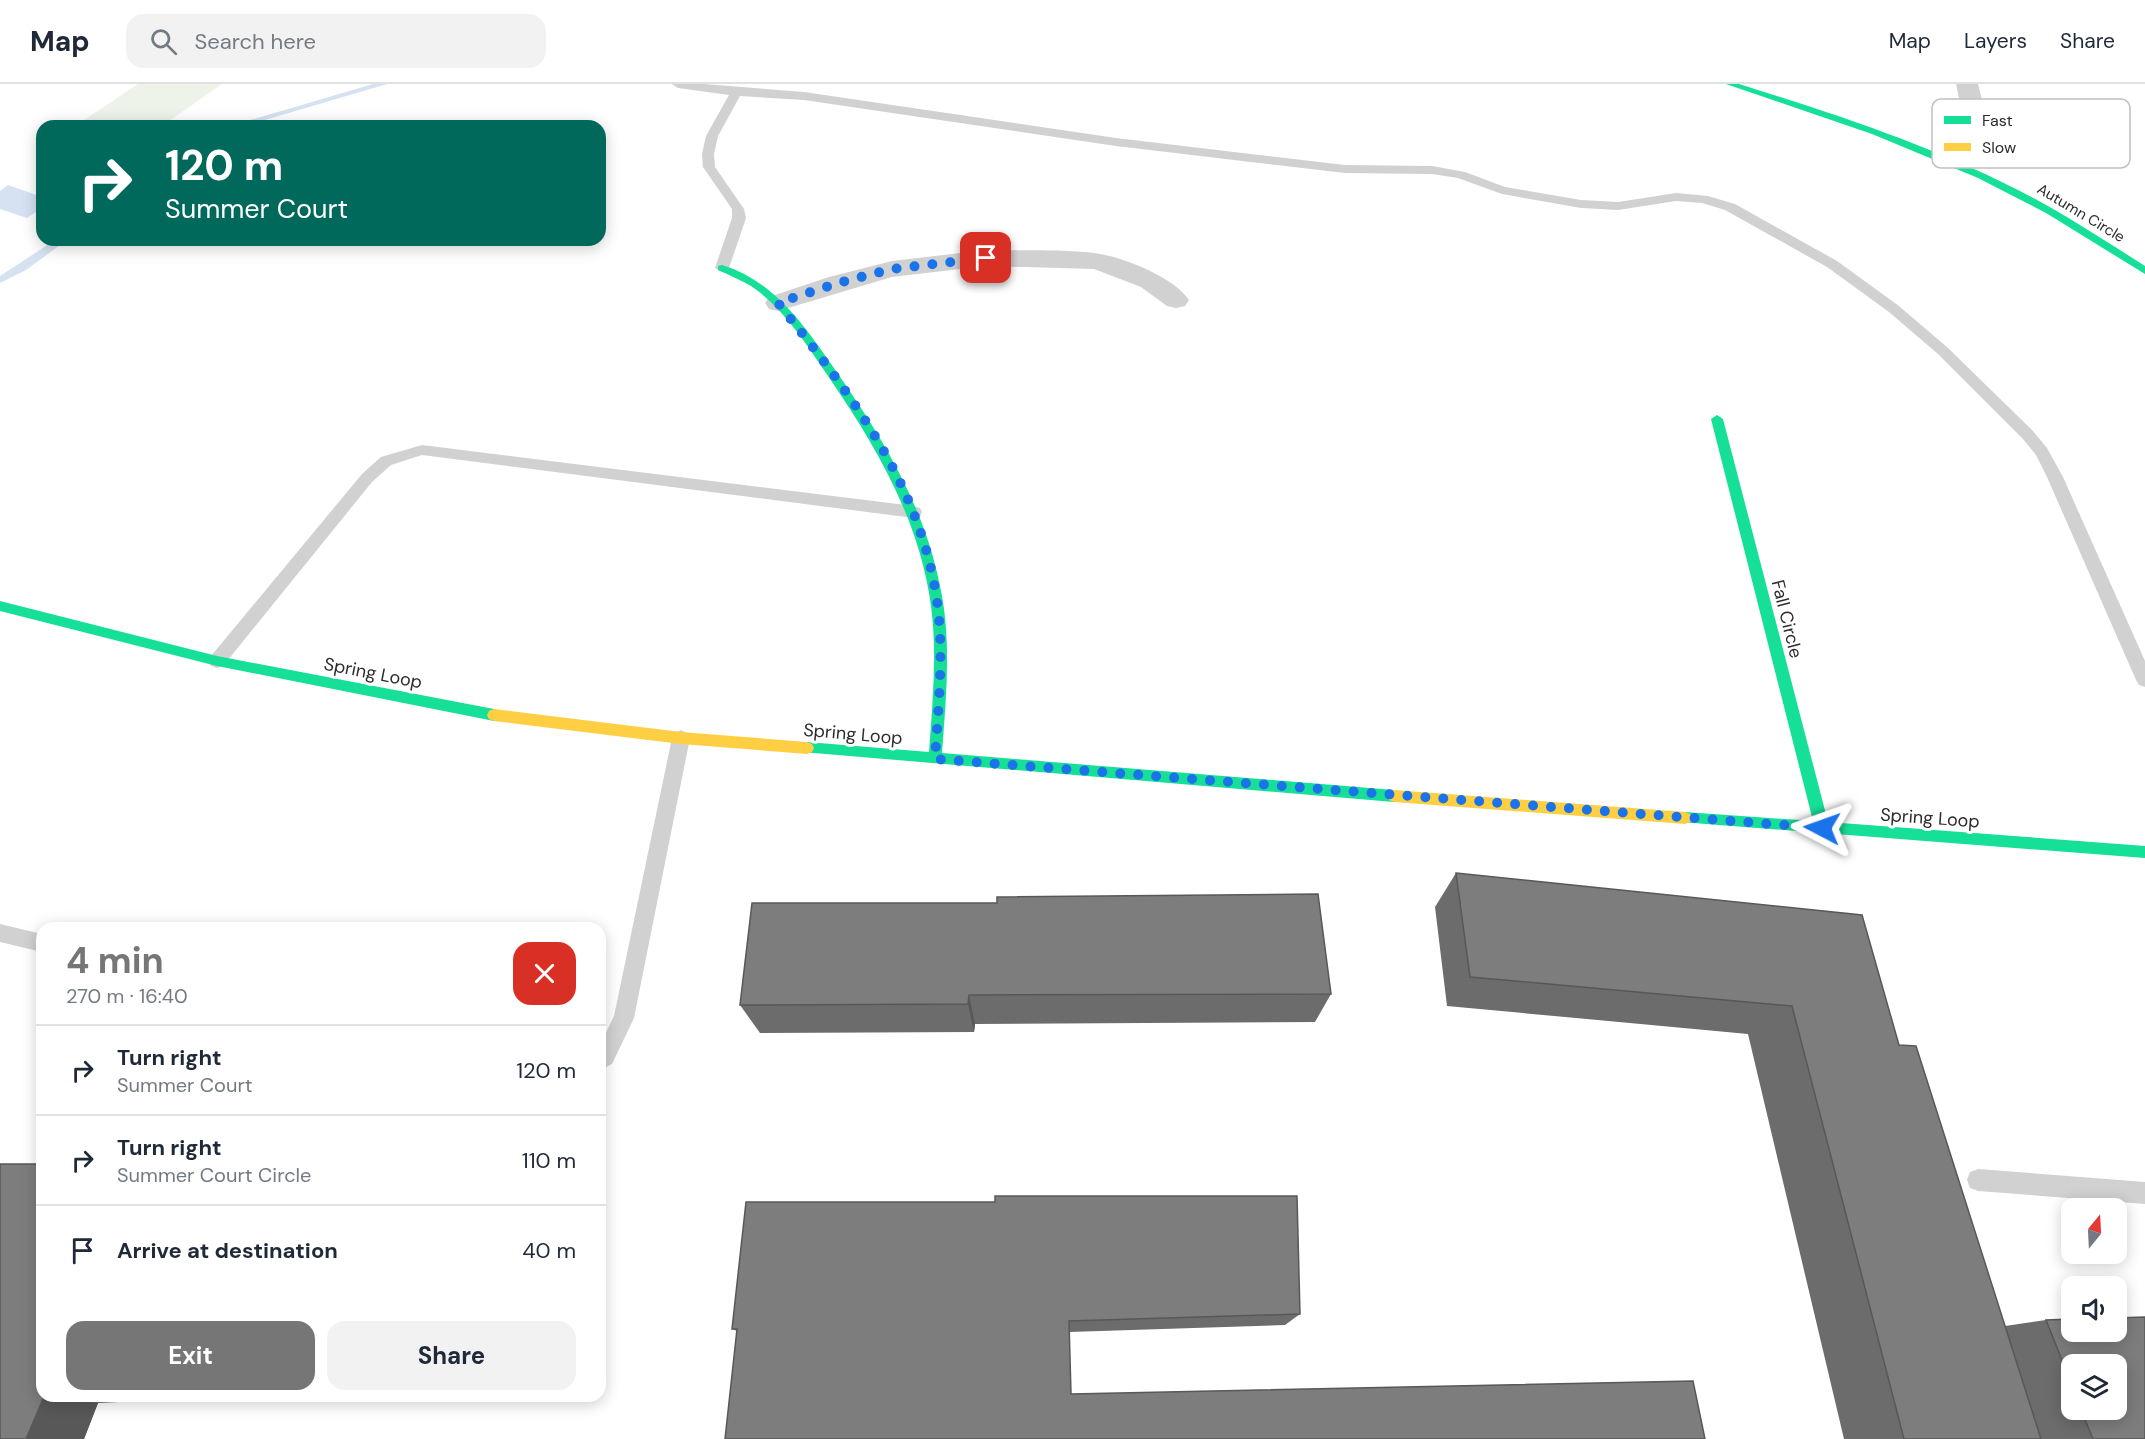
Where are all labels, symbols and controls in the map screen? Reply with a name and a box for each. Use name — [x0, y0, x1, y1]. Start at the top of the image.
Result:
search box — [126, 14, 546, 68]
text: Map — [30, 23, 90, 60]
icon: search — [147, 25, 180, 58]
text: Search here — [195, 27, 316, 56]
text: Map — [1889, 27, 1931, 55]
text: Layers — [1964, 27, 2027, 55]
text: Share — [2060, 27, 2115, 55]
legend — [1932, 99, 2130, 168]
text: Fast — [1982, 110, 2013, 131]
text: Slow — [1982, 137, 2016, 158]
text: 120 m — [165, 138, 283, 193]
icon: right — [66, 144, 144, 222]
street label: Autumn Circle — [2033, 179, 2129, 247]
text: Summer Court — [165, 191, 348, 226]
pin — [960, 232, 1011, 283]
icon: arrive — [969, 241, 1002, 274]
street label: Fall Circle — [1766, 577, 1808, 661]
street label: Spring Loop — [322, 652, 424, 694]
street label: Spring Loop — [802, 718, 904, 750]
position arrow — [1790, 796, 1854, 860]
street label: Spring Loop — [1879, 803, 1981, 833]
text: 4 min — [66, 937, 164, 984]
button: close — [513, 942, 576, 1005]
text: 270 m · 16:40 — [66, 983, 188, 1009]
text: Turn right — [117, 1043, 222, 1072]
icon: right — [66, 1054, 99, 1087]
text: 120 m — [516, 1056, 576, 1085]
text: Summer Court — [117, 1072, 253, 1098]
text: Turn right — [117, 1133, 222, 1162]
icon: right — [66, 1144, 99, 1177]
text: 110 m — [522, 1146, 576, 1175]
text: Summer Court Circle — [117, 1162, 311, 1188]
north arrow — [2061, 1198, 2127, 1264]
map controls — [2061, 1198, 2127, 1420]
icon: arrive — [66, 1234, 99, 1267]
text: Arrive at destination — [117, 1236, 338, 1265]
text: 40 m — [522, 1236, 576, 1265]
button: sound — [2061, 1276, 2127, 1342]
button: Exit — [66, 1321, 315, 1390]
button: Share — [327, 1321, 576, 1390]
button: layers — [2061, 1354, 2127, 1420]

